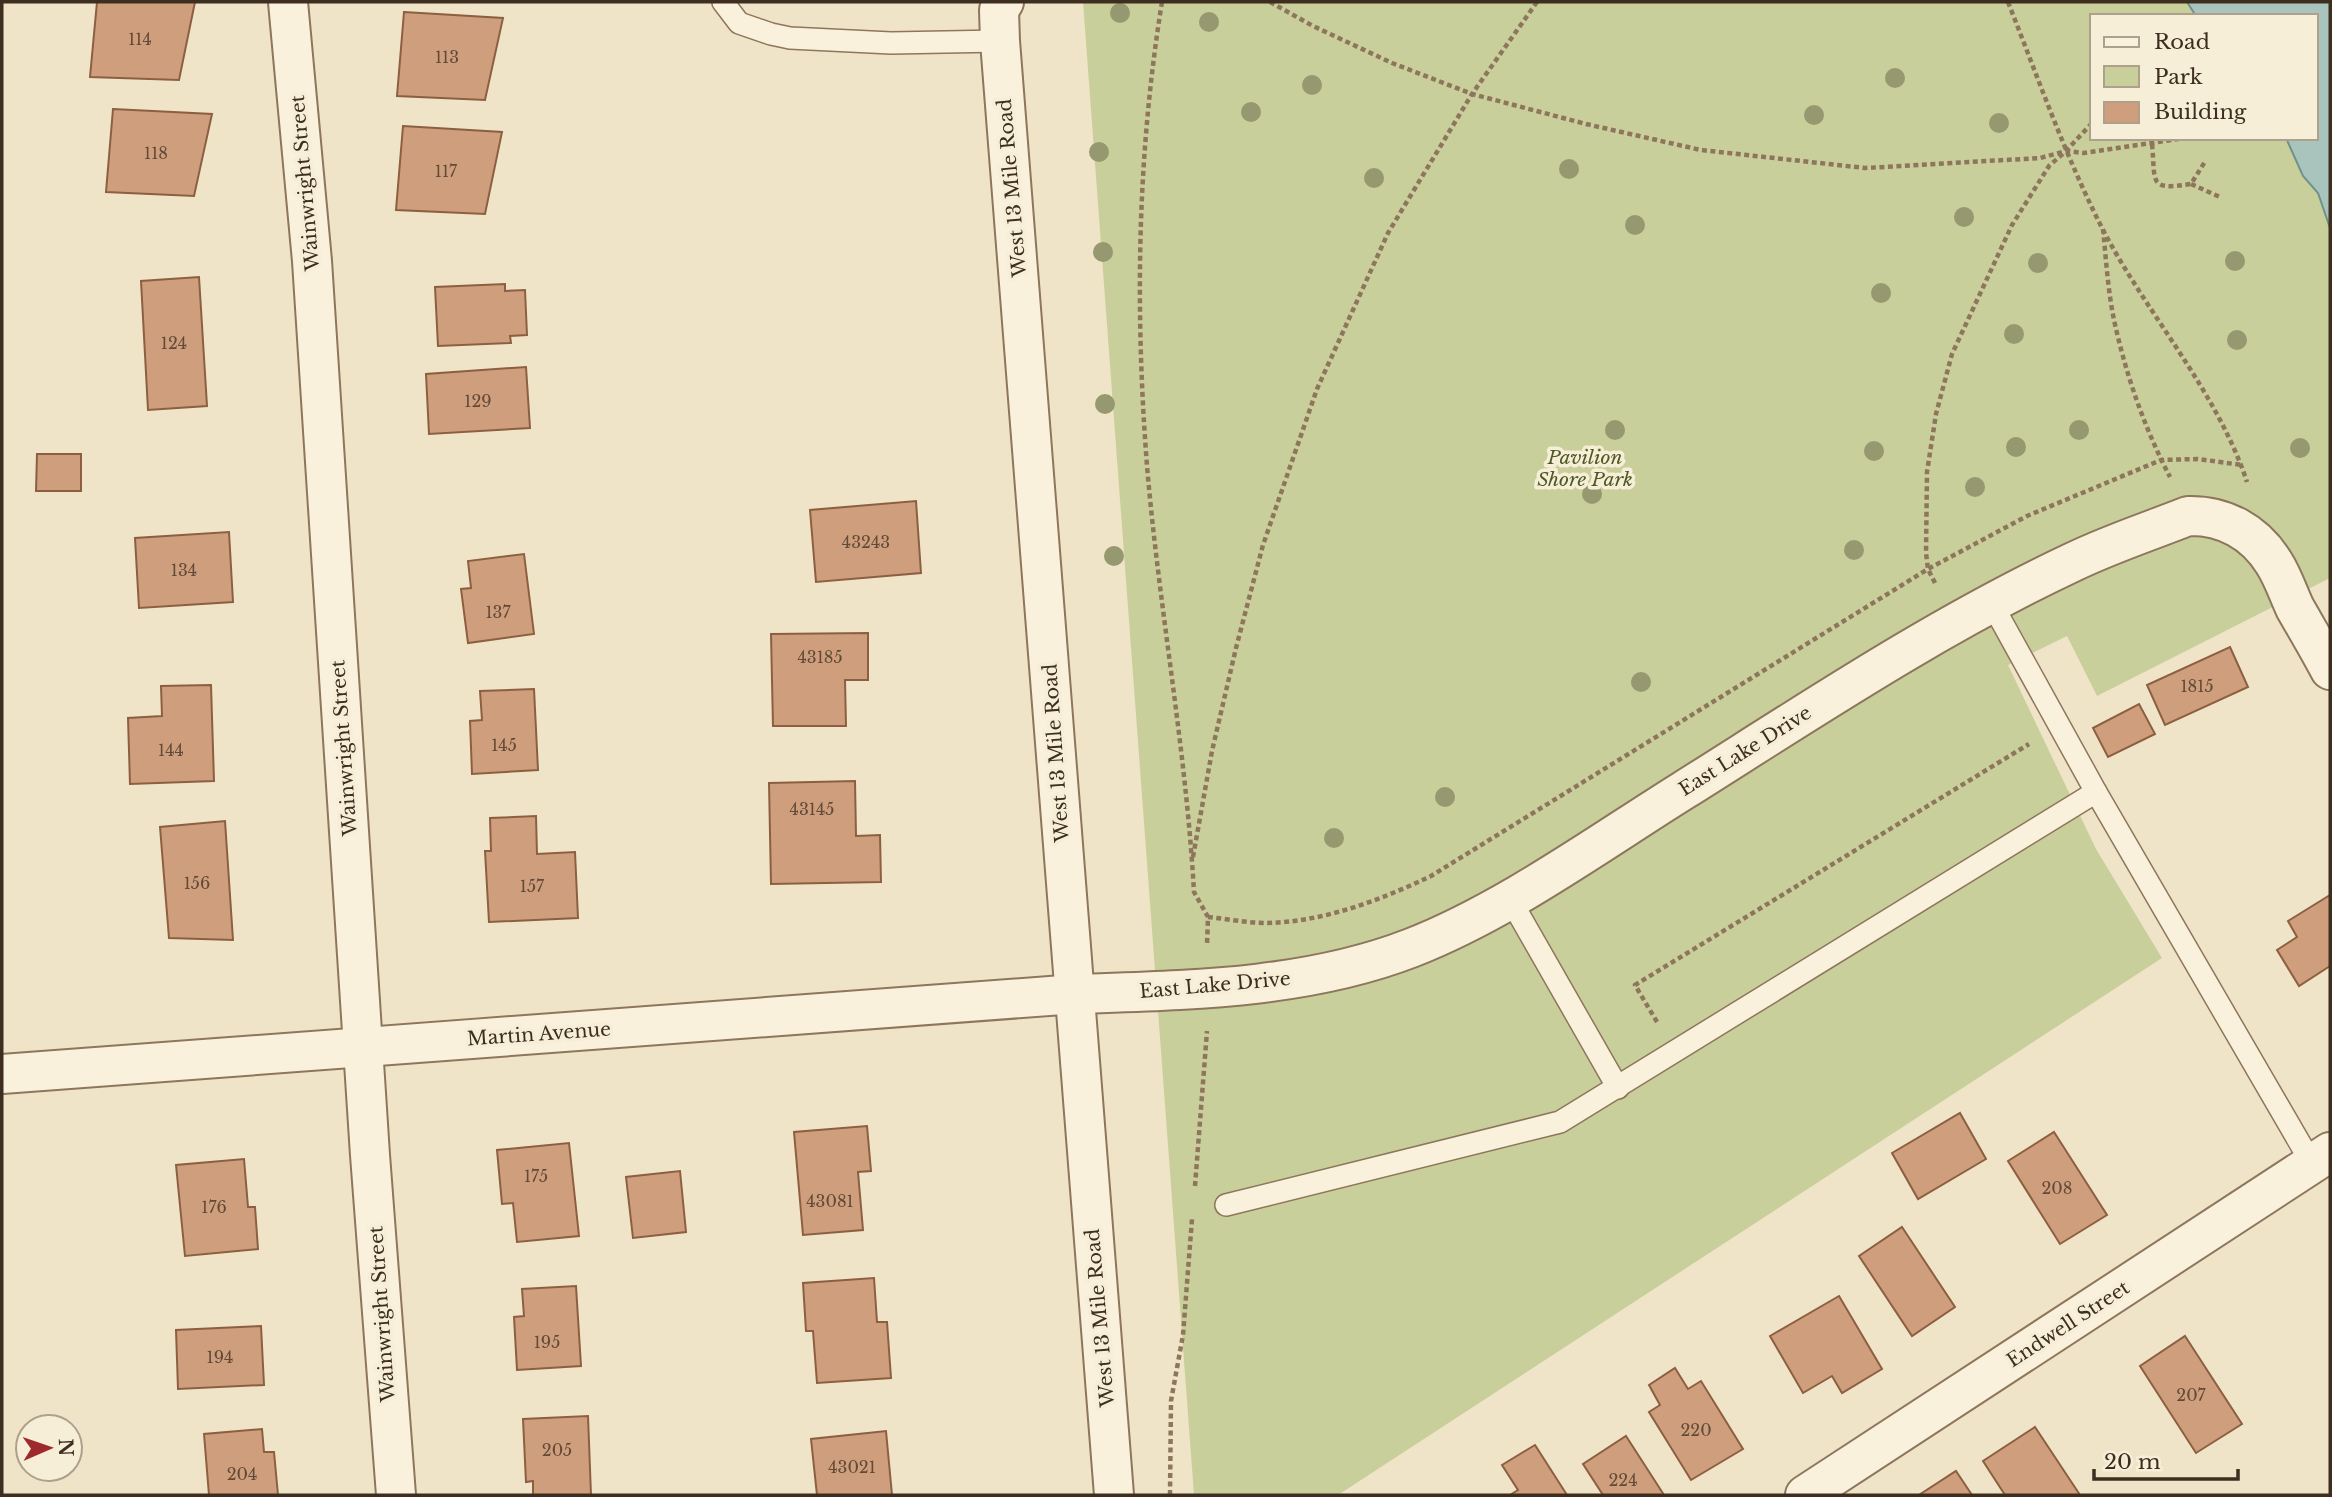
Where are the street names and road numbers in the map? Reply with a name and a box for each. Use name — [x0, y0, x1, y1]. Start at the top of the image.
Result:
street label: Wainwright Street — [286, 93, 324, 273]
street label: West 13 Mile Road — [993, 98, 1031, 279]
street label: Wainwright Street — [326, 658, 362, 838]
street label: West 13 Mile Road — [1038, 663, 1074, 844]
street label: East Lake Drive — [1675, 701, 1815, 801]
street label: East Lake Drive — [1138, 967, 1292, 1003]
street label: Martin Avenue — [466, 1018, 612, 1050]
street label: Wainwright Street — [364, 1224, 400, 1404]
street label: West 13 Mile Road — [1081, 1228, 1119, 1409]
street label: Endwell Street — [2002, 1275, 2134, 1372]

